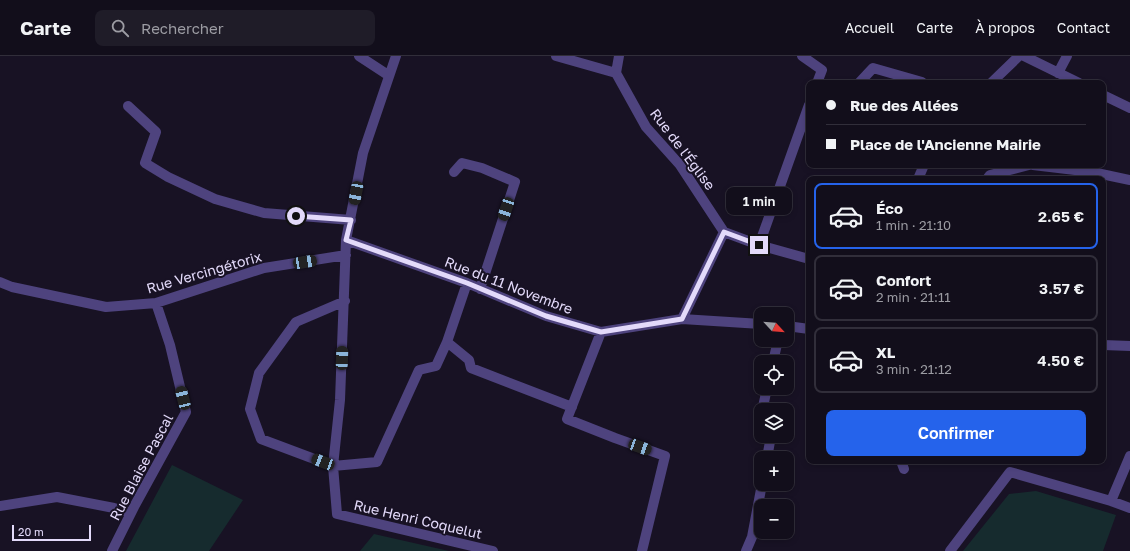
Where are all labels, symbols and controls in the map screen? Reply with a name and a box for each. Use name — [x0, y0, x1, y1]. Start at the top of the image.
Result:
search box — [95, 10, 375, 46]
text: Carte — [20, 16, 71, 39]
icon: search — [109, 17, 131, 39]
text: Rechercher — [141, 19, 224, 37]
text: Accueil — [845, 19, 894, 36]
text: Carte — [916, 19, 953, 36]
text: À propos — [975, 19, 1035, 36]
text: Contact — [1057, 19, 1110, 36]
text: Rue des Allées — [850, 96, 959, 114]
street label: Rue de l'Église — [647, 105, 719, 193]
text: Place de l'Ancienne Mairie — [850, 135, 1041, 153]
car — [348, 180, 364, 206]
callout: 1 min — [726, 187, 792, 215]
text: 1 min — [743, 193, 775, 209]
car — [497, 196, 515, 222]
icon: car — [828, 198, 864, 234]
text: Éco — [876, 199, 903, 217]
route start — [287, 207, 305, 225]
text: 2.65 € — [1038, 207, 1084, 225]
text: 1 min · 21:10 — [876, 217, 951, 233]
route end — [750, 236, 768, 254]
street label: Rue Vercingétorix — [144, 247, 264, 297]
street label: Rue du 11 Novembre — [443, 253, 575, 317]
car — [292, 254, 318, 270]
icon: car — [828, 270, 864, 306]
text: Confort — [876, 271, 931, 289]
text: 3.57 € — [1039, 279, 1084, 297]
text: 2 min · 21:11 — [876, 289, 951, 305]
north arrow — [754, 307, 794, 347]
map controls — [754, 307, 794, 539]
icon: car — [828, 342, 864, 378]
text: XL — [876, 343, 895, 361]
car — [336, 346, 348, 370]
text: 4.50 € — [1037, 351, 1084, 369]
button: locate — [754, 355, 794, 395]
text: 3 min · 21:12 — [876, 361, 952, 377]
car — [174, 385, 192, 411]
button: layers — [754, 403, 794, 443]
button: Confirmer — [826, 410, 1086, 456]
street label: Rue Blaise Pascal — [106, 411, 176, 523]
car — [627, 437, 653, 457]
button: + — [754, 451, 794, 491]
car — [310, 452, 336, 472]
street label: Rue Henri Coquelut — [352, 496, 484, 542]
button: − — [754, 499, 794, 539]
scale bar — [12, 523, 91, 542]
text: 20 m — [18, 525, 44, 538]

